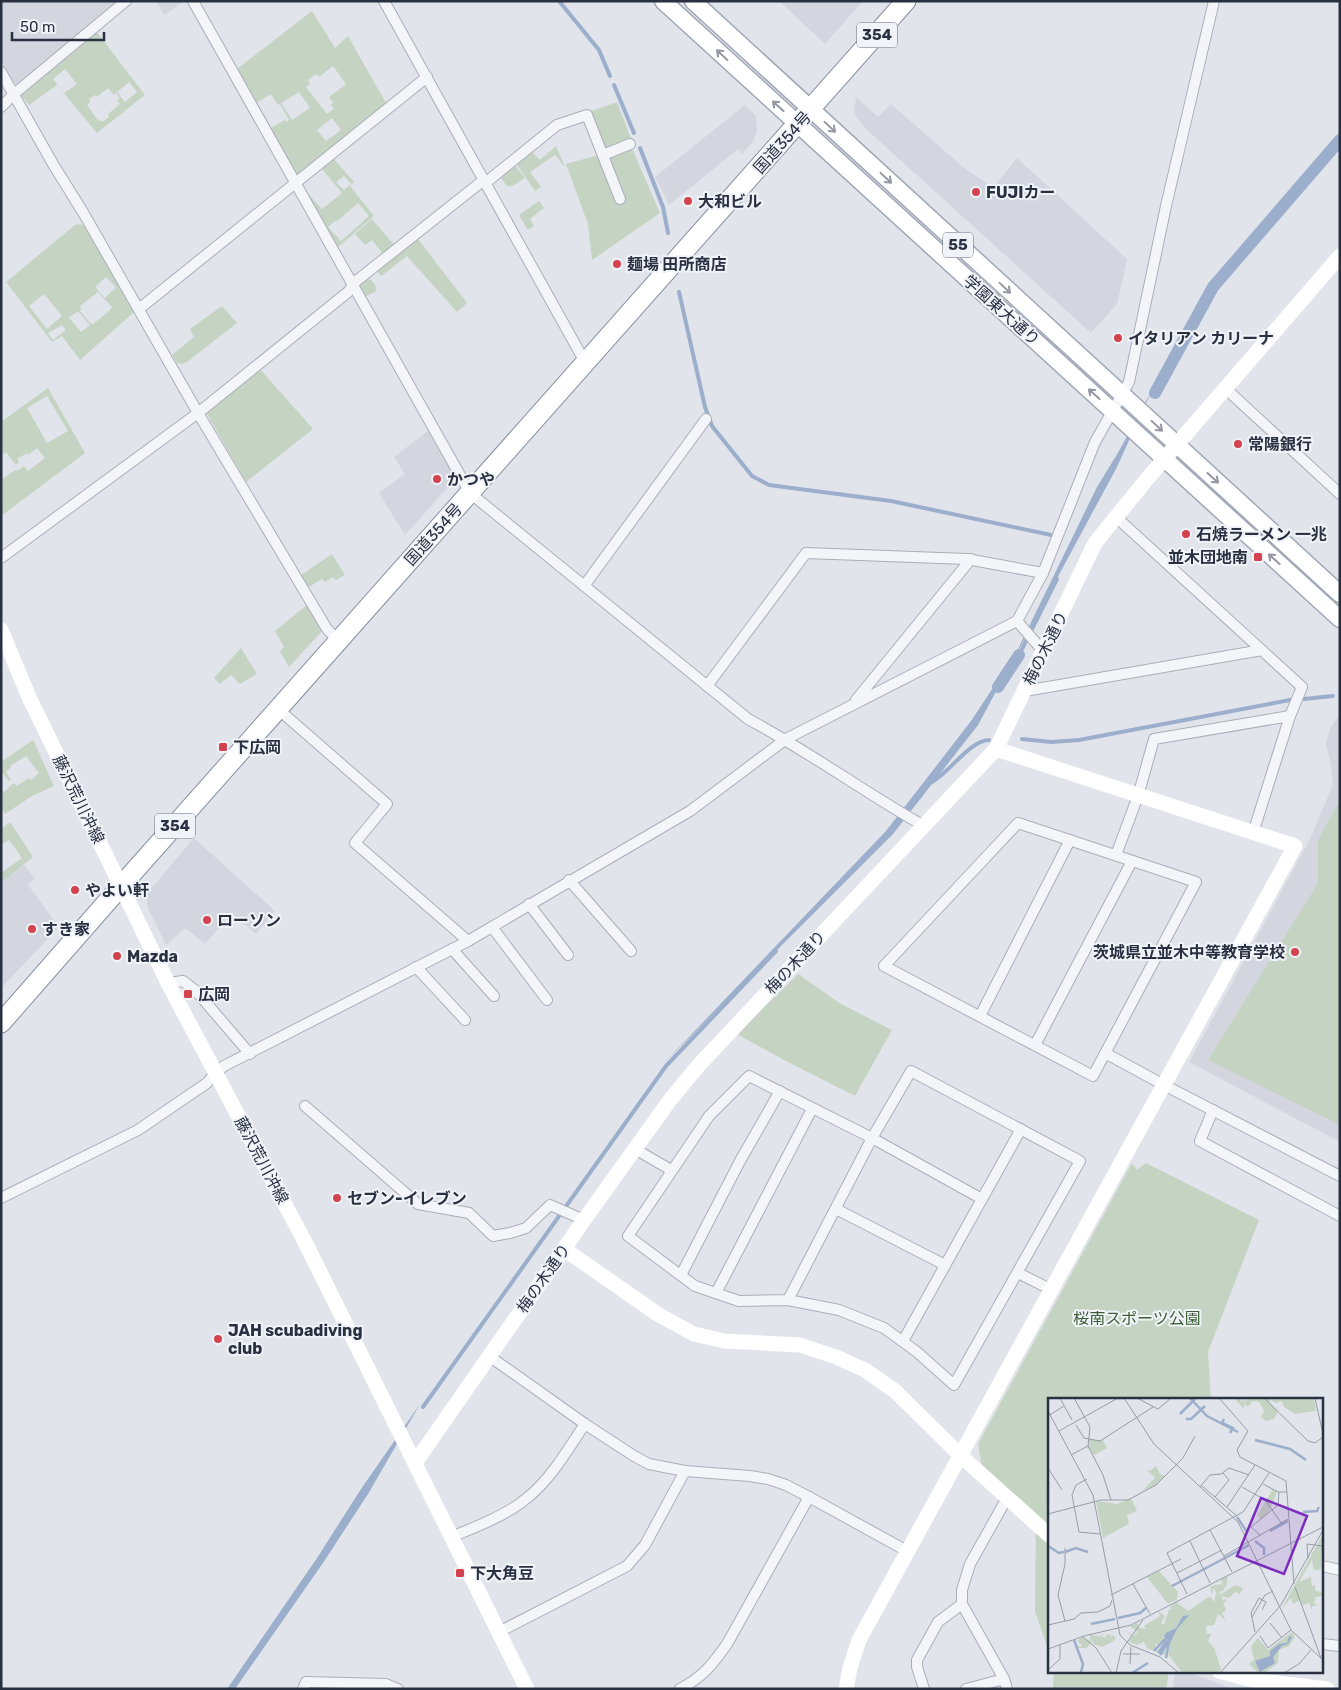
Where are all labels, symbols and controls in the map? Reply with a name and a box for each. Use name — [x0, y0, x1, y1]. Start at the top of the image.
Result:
scale bar — [12, 10, 105, 42]
text: 50 m — [20, 18, 55, 36]
road number: 354 — [857, 22, 897, 48]
one-way arrow — [716, 49, 729, 61]
one-way arrow — [772, 100, 785, 112]
street label: 国道354号 — [750, 107, 815, 177]
one-way arrow — [824, 121, 837, 133]
one-way arrow — [879, 172, 892, 184]
place label: FUJIカー — [986, 183, 1055, 202]
marker: FUJIカー — [970, 186, 982, 198]
place label: 大和ビル — [698, 192, 762, 211]
marker: 大和ビル — [682, 195, 694, 207]
road number: 55 — [943, 232, 973, 258]
place label: 麺場 田所商店 — [627, 255, 726, 274]
marker: 麺場 田所商店 — [611, 258, 623, 270]
street label: 学園東大通り — [960, 271, 1044, 350]
one-way arrow — [999, 282, 1012, 294]
place label: イタリアン カリーナ — [1128, 329, 1274, 348]
marker: イタリアン カリーナ — [1112, 332, 1124, 344]
one-way arrow — [1087, 388, 1100, 400]
one-way arrow — [1151, 420, 1163, 432]
place label: 常陽銀行 — [1248, 435, 1312, 454]
marker: 常陽銀行 — [1232, 438, 1244, 450]
place label: かつや — [447, 470, 495, 489]
one-way arrow — [1206, 472, 1219, 484]
marker: かつや — [431, 473, 443, 485]
street label: 国道354号 — [401, 499, 466, 569]
place label: 石焼ラーメン 一兆 — [1196, 525, 1327, 544]
marker: 石焼ラーメン 一兆 — [1180, 528, 1192, 540]
place label: 並木団地南 — [1168, 548, 1248, 567]
marker: 並木団地南 — [1252, 551, 1264, 563]
one-way arrow — [1268, 553, 1281, 565]
street label: 梅の木通り — [1019, 608, 1072, 688]
place label: 下広岡 — [233, 738, 281, 757]
marker: 下広岡 — [217, 741, 229, 753]
street label: 藤沢荒川沖線 — [49, 752, 108, 847]
road number: 354 — [155, 814, 195, 838]
place label: やよい軒 — [85, 881, 149, 900]
marker: やよい軒 — [69, 884, 81, 896]
place label: ローソン — [217, 911, 281, 930]
marker: ローソン — [201, 914, 213, 926]
place label: すき家 — [42, 920, 90, 939]
marker: すき家 — [26, 923, 38, 935]
street label: 梅の木通り — [761, 927, 830, 998]
place label: 茨城県立並木中等教育学校 — [1093, 943, 1285, 962]
marker: 茨城県立並木中等教育学校 — [1289, 946, 1301, 958]
place label: Mazda — [127, 947, 178, 966]
marker: Mazda — [111, 950, 123, 962]
place label: 広岡 — [198, 985, 230, 1004]
marker: 広岡 — [182, 988, 194, 1000]
street label: 藤沢荒川沖線 — [231, 1113, 292, 1207]
place label: セブン-イレブン — [347, 1189, 467, 1208]
marker: セブン-イレブン — [331, 1192, 343, 1204]
street label: 梅の木通り — [513, 1240, 574, 1317]
park label: 桜南スポーツ公園 — [1073, 1309, 1201, 1328]
place label: JAH scubadiving club — [228, 1321, 363, 1358]
marker: JAH scubadiving club — [212, 1333, 224, 1345]
inset map — [1048, 1398, 1324, 1672]
place label: 下大角豆 — [470, 1564, 534, 1583]
marker: 下大角豆 — [454, 1567, 466, 1579]

